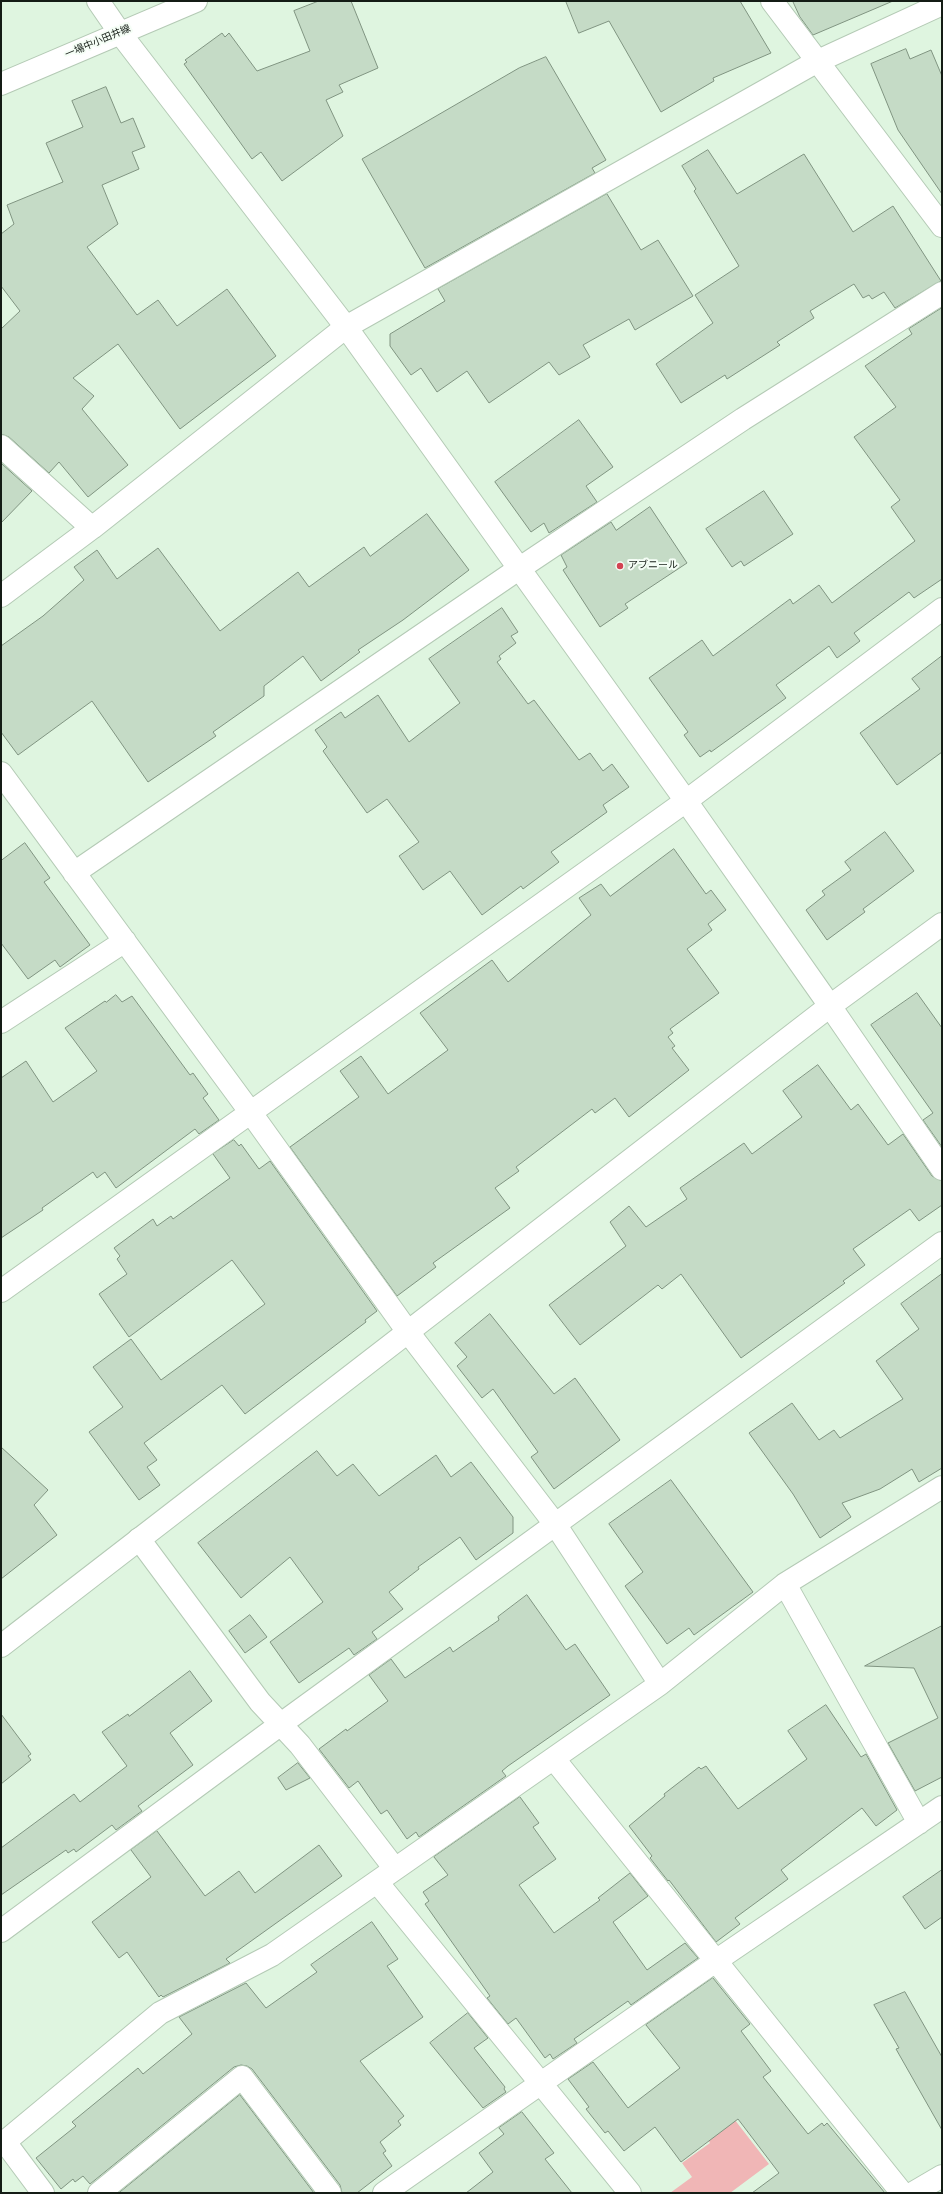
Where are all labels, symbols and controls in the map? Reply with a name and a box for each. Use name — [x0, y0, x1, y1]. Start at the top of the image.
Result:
street label: 一場中小田井線 — [63, 23, 133, 61]
place label: アブニール — [628, 560, 678, 572]
marker: アブニール — [615, 561, 625, 571]

